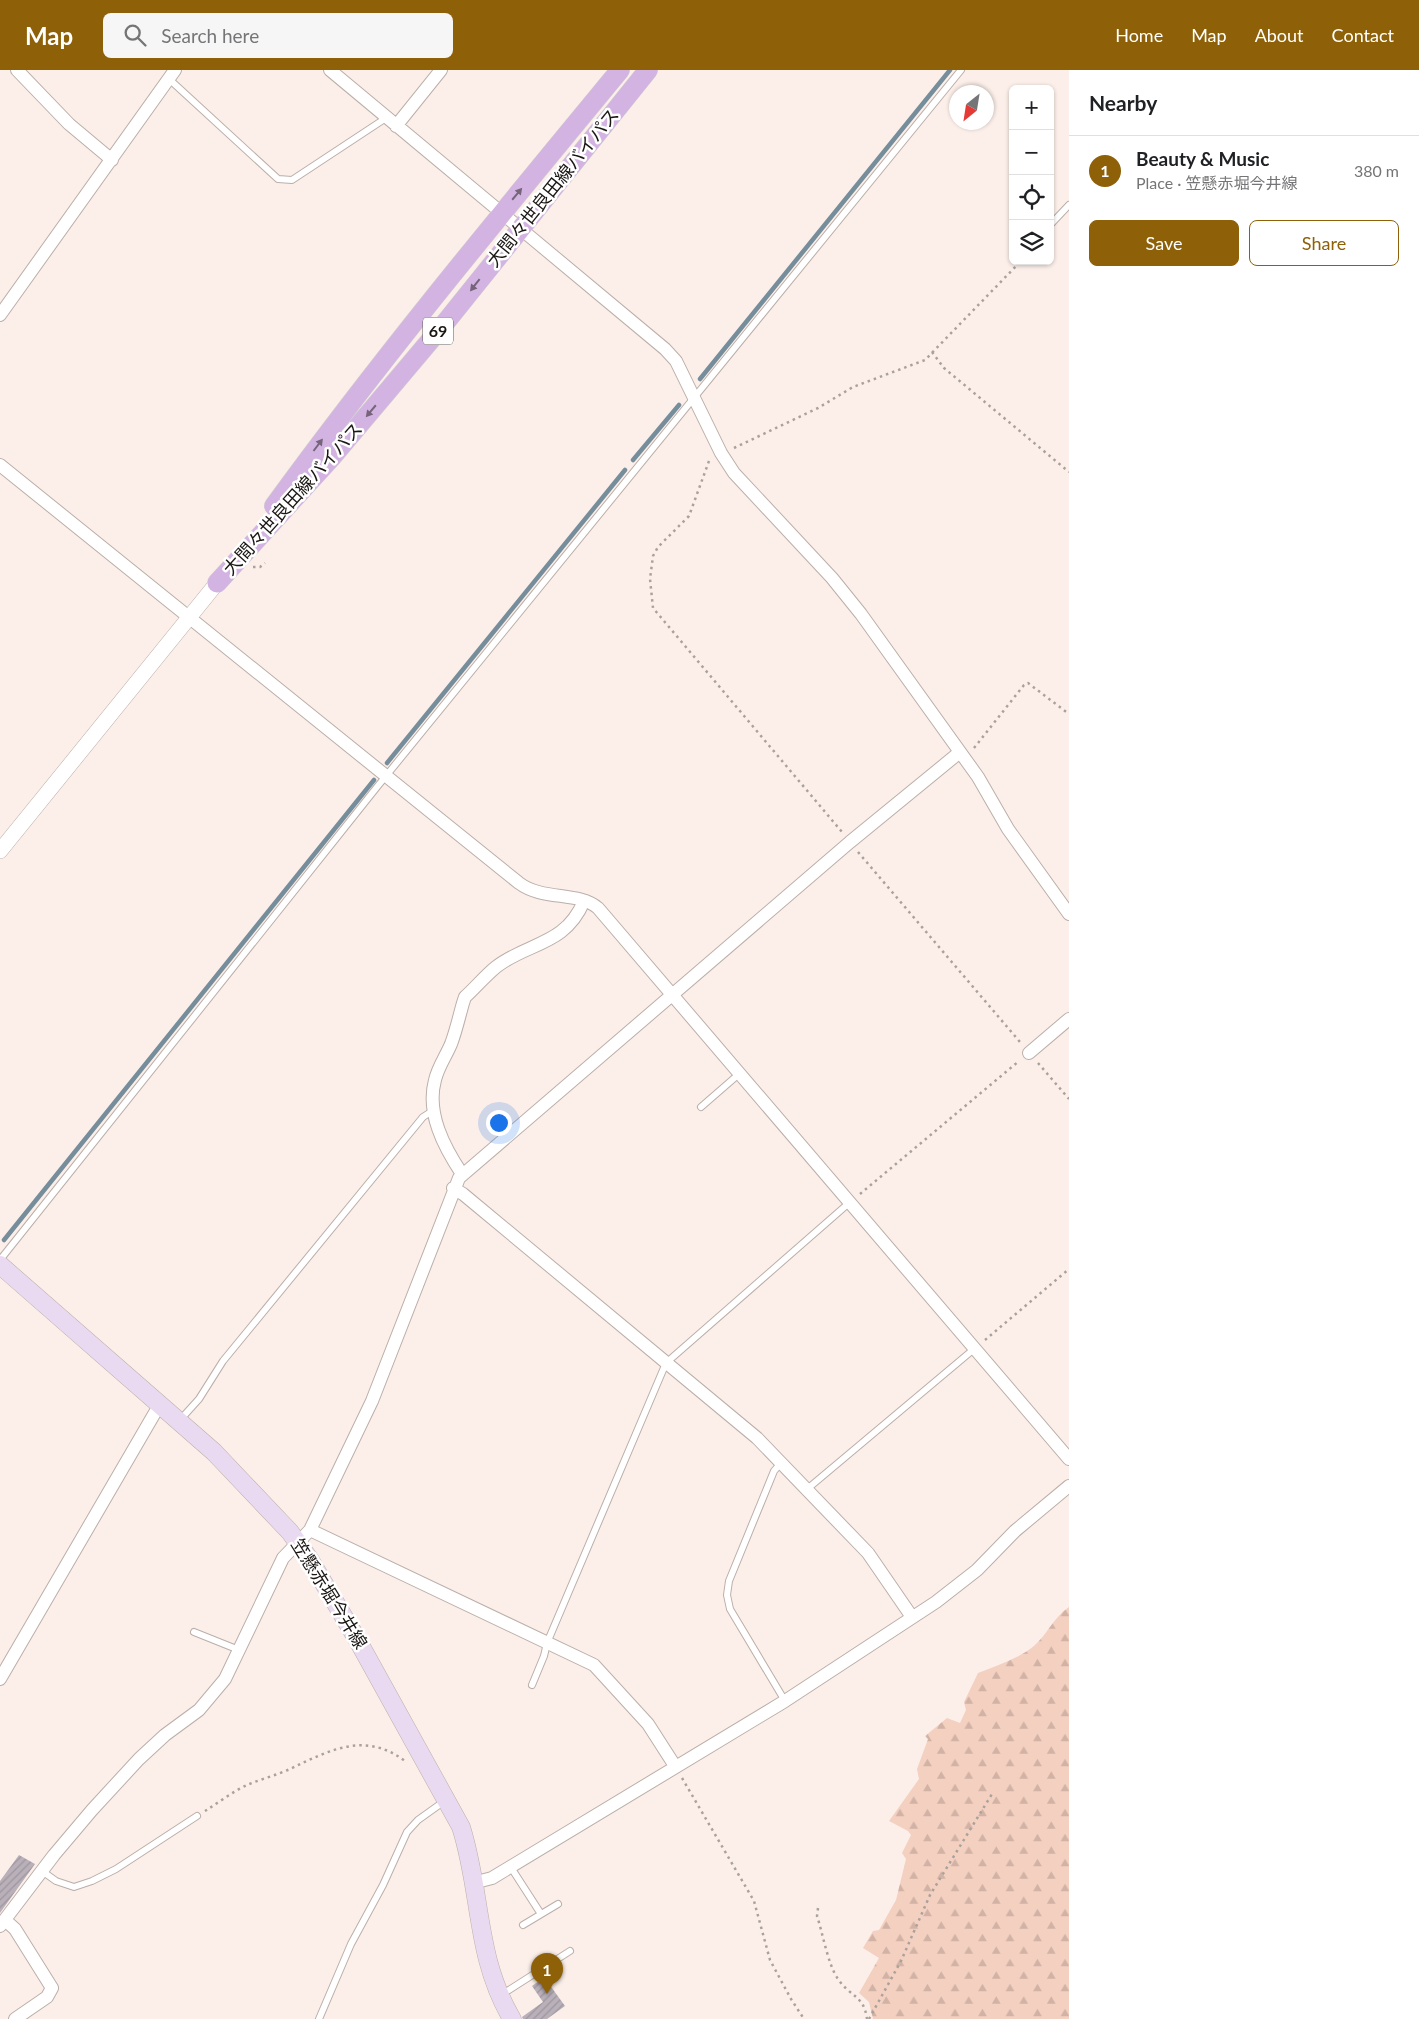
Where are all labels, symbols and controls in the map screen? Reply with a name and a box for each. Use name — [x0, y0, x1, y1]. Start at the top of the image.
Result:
search box — [103, 13, 453, 58]
text: Map — [25, 21, 73, 50]
icon: search — [121, 21, 149, 49]
text: Search here — [161, 24, 259, 47]
text: Home — [1115, 24, 1163, 46]
text: Map — [1191, 24, 1227, 46]
text: About — [1255, 24, 1304, 46]
text: Contact — [1332, 24, 1394, 46]
north arrow — [949, 85, 994, 130]
map controls — [1009, 85, 1054, 265]
button: + — [1009, 85, 1054, 130]
text: Nearby — [1089, 90, 1157, 115]
street label: 大間々世良田線バイパス — [481, 104, 623, 271]
button: − — [1009, 130, 1054, 175]
text: Beauty & Music — [1136, 147, 1269, 170]
text: 1 — [1100, 161, 1110, 180]
text: 380 m — [1354, 161, 1399, 180]
text: Place · 笠懸赤堀今井線 — [1136, 173, 1298, 192]
button: locate — [1009, 175, 1054, 220]
one-way arrow — [511, 188, 522, 201]
button: layers — [1009, 220, 1054, 265]
button: Save — [1089, 220, 1239, 266]
button: Share — [1249, 220, 1399, 266]
one-way arrow — [469, 278, 480, 291]
road number: 69 — [423, 318, 453, 344]
one-way arrow — [366, 404, 377, 417]
street label: 大間々世良田線バイパス — [218, 418, 367, 579]
one-way arrow — [313, 438, 323, 452]
your location — [486, 1110, 512, 1136]
street label: 笠懸赤堀今井線 — [287, 1534, 373, 1653]
pin: 1 — [531, 1953, 563, 1994]

